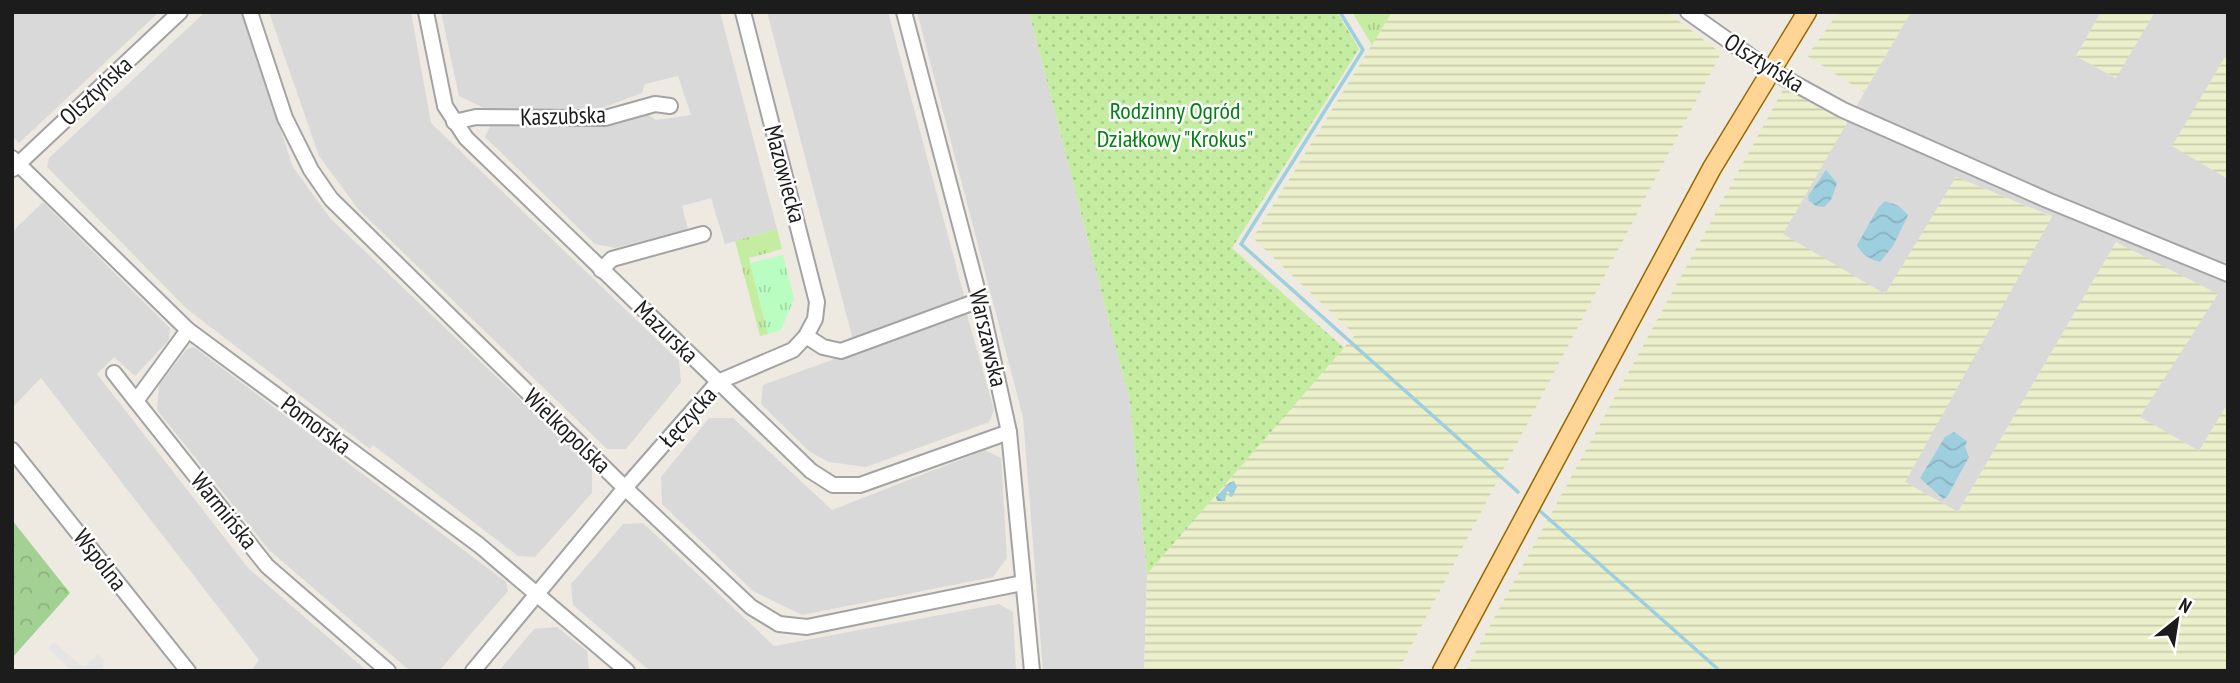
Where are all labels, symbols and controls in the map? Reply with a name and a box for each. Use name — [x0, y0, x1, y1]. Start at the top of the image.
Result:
street label: Olsztyńska — [1718, 26, 1810, 99]
street label: Olsztyńska — [53, 49, 139, 132]
park label: Rodzinny Ogród Działkowy "Krokus" — [1097, 95, 1253, 154]
street label: Kaszubska — [520, 99, 606, 132]
street label: Mazowiecka — [758, 122, 813, 226]
street label: Warszawska — [962, 286, 1015, 390]
street label: Mazurska — [628, 294, 705, 370]
street label: Łęczycka — [652, 380, 723, 454]
street label: Wielkopolska — [517, 381, 618, 480]
street label: Pomorska — [275, 388, 358, 461]
street label: Warmińska — [184, 466, 265, 555]
street label: Wspólna — [67, 523, 134, 597]
north arrow — [2142, 585, 2212, 655]
text: N — [2175, 592, 2196, 618]

